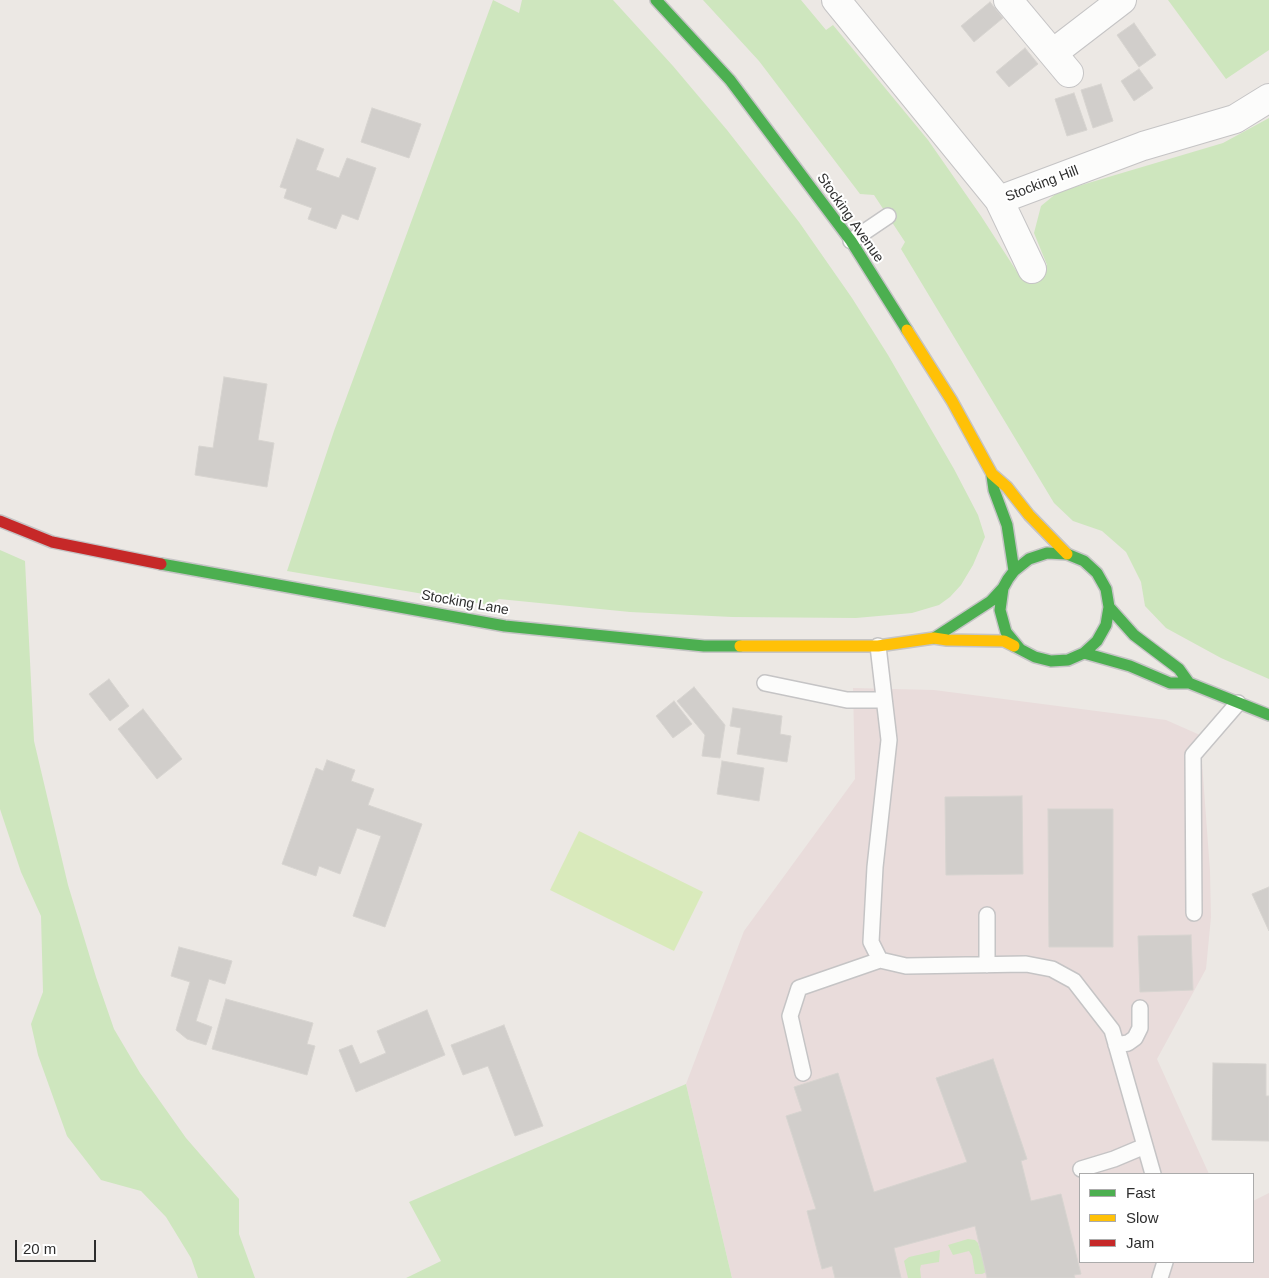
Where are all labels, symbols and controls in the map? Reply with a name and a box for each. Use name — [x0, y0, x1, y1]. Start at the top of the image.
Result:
street label: Stocking Hill — [1003, 162, 1081, 206]
street label: Stocking Avenue — [813, 170, 887, 266]
street label: Stocking Lane — [420, 587, 510, 619]
legend — [1079, 1173, 1254, 1263]
text: Fast — [1126, 1184, 1155, 1201]
text: Slow — [1126, 1209, 1159, 1226]
scale bar — [18, 1230, 99, 1262]
text: Jam — [1126, 1234, 1154, 1251]
text: 20 m — [23, 1240, 56, 1257]

